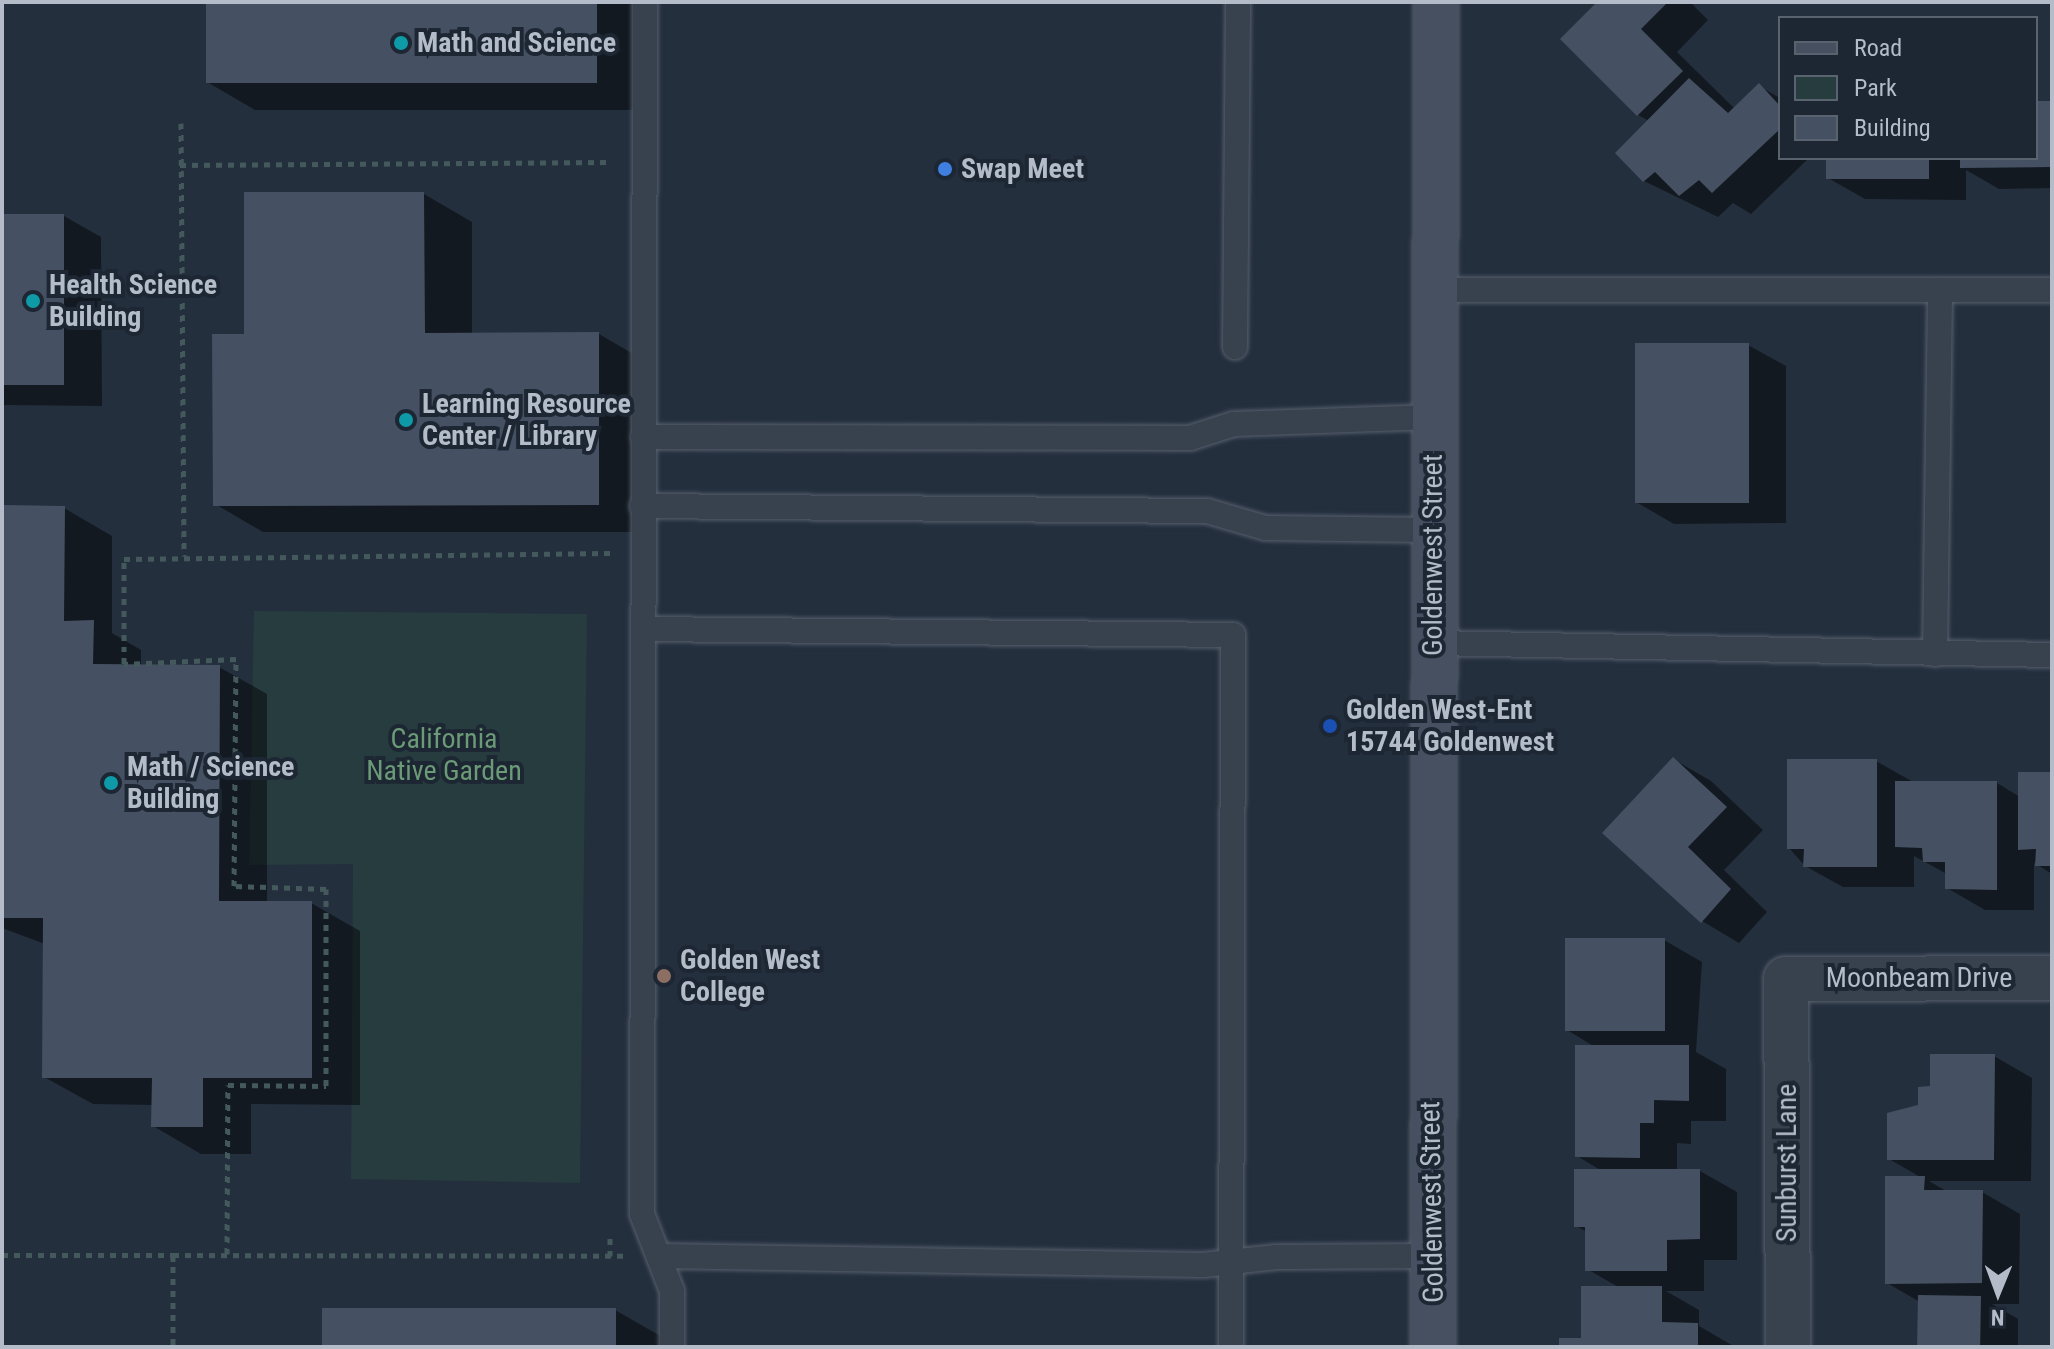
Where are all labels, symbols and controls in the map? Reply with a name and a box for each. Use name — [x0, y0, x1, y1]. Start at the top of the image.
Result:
legend — [1778, 16, 2038, 160]
place label: Math and Science — [417, 26, 616, 60]
marker: Math and Science — [392, 34, 410, 52]
text: Road — [1854, 34, 1902, 62]
text: Park — [1854, 74, 1897, 102]
text: Building — [1854, 114, 1931, 142]
place label: Swap Meet — [961, 152, 1084, 186]
marker: Swap Meet — [936, 160, 954, 178]
place label: Health Science Building — [49, 268, 217, 334]
marker: Health Science Building — [24, 292, 42, 310]
place label: Learning Resource Center / Library — [422, 387, 631, 453]
marker: Learning Resource Center / Library — [397, 411, 415, 429]
street label: Goldenwest Street — [1416, 454, 1450, 656]
place label: Golden West-Ent 15744 Goldenwest — [1346, 693, 1554, 759]
marker: Golden West-Ent 15744 Goldenwest — [1321, 717, 1339, 735]
park label: California Native Garden — [366, 722, 522, 788]
place label: Math / Science Building — [127, 750, 294, 816]
marker: Math / Science Building — [102, 774, 120, 792]
place label: Golden West College — [680, 943, 820, 1009]
street label: Moonbeam Drive — [1826, 961, 2012, 995]
marker: Golden West College — [655, 967, 673, 985]
street label: Sunburst Lane — [1770, 1084, 1804, 1242]
street label: Goldenwest Street — [1413, 1101, 1451, 1303]
north arrow — [1958, 1253, 2038, 1333]
text: N — [1991, 1305, 2005, 1330]

